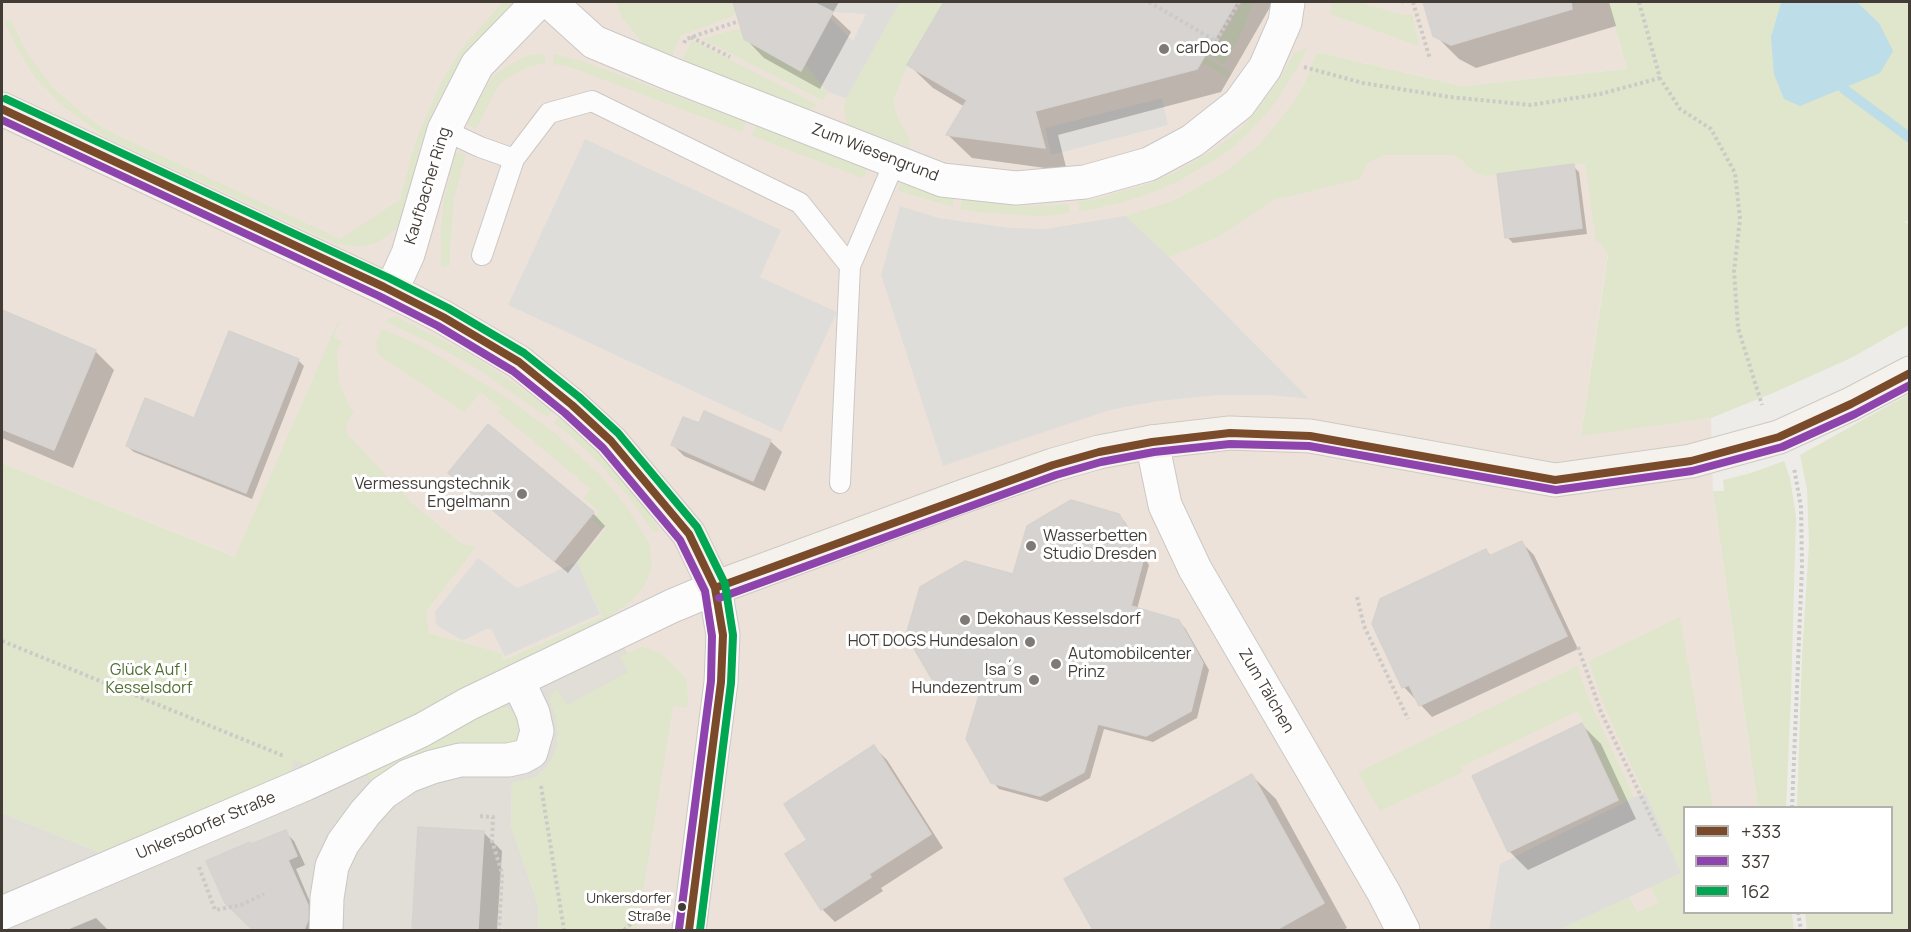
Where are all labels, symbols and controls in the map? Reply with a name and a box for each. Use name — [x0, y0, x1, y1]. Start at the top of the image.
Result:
place label: carDoc — [1176, 39, 1229, 59]
marker: carDoc — [1157, 42, 1171, 56]
street label: Zum Wiesengrund — [809, 120, 941, 186]
street label: Kaufbacher Ring — [401, 125, 455, 247]
place label: Vermessungstechnik Engelmann — [355, 475, 510, 513]
marker: Vermessungstechnik Engelmann — [515, 487, 529, 501]
place label: Wasserbetten Studio Dresden — [1043, 527, 1157, 565]
marker: Wasserbetten Studio Dresden — [1024, 539, 1038, 553]
place label: Dekohaus Kesselsdorf — [977, 610, 1141, 630]
marker: Dekohaus Kesselsdorf — [958, 613, 972, 627]
place label: HOT DOGS Hundesalon — [848, 632, 1018, 652]
marker: HOT DOGS Hundesalon — [1023, 635, 1037, 649]
place label: Automobilcenter Prinz — [1068, 645, 1192, 683]
street label: Zum Tälchen — [1234, 645, 1298, 737]
marker: Automobilcenter Prinz — [1049, 657, 1063, 671]
park label: Glück Auf ! Kesselsdorf — [106, 661, 192, 699]
place label: Isa´s Hundezentrum — [912, 661, 1022, 699]
marker: Isa´s Hundezentrum — [1027, 673, 1041, 687]
street label: Unkersdorfer Straße — [133, 788, 279, 864]
legend — [1683, 806, 1893, 914]
text: +333 — [1741, 819, 1781, 843]
text: 337 — [1741, 849, 1770, 873]
text: 162 — [1741, 879, 1769, 903]
place label: Unkersdorfer Straße — [586, 891, 671, 924]
marker: Unkersdorfer Straße — [676, 901, 688, 913]

